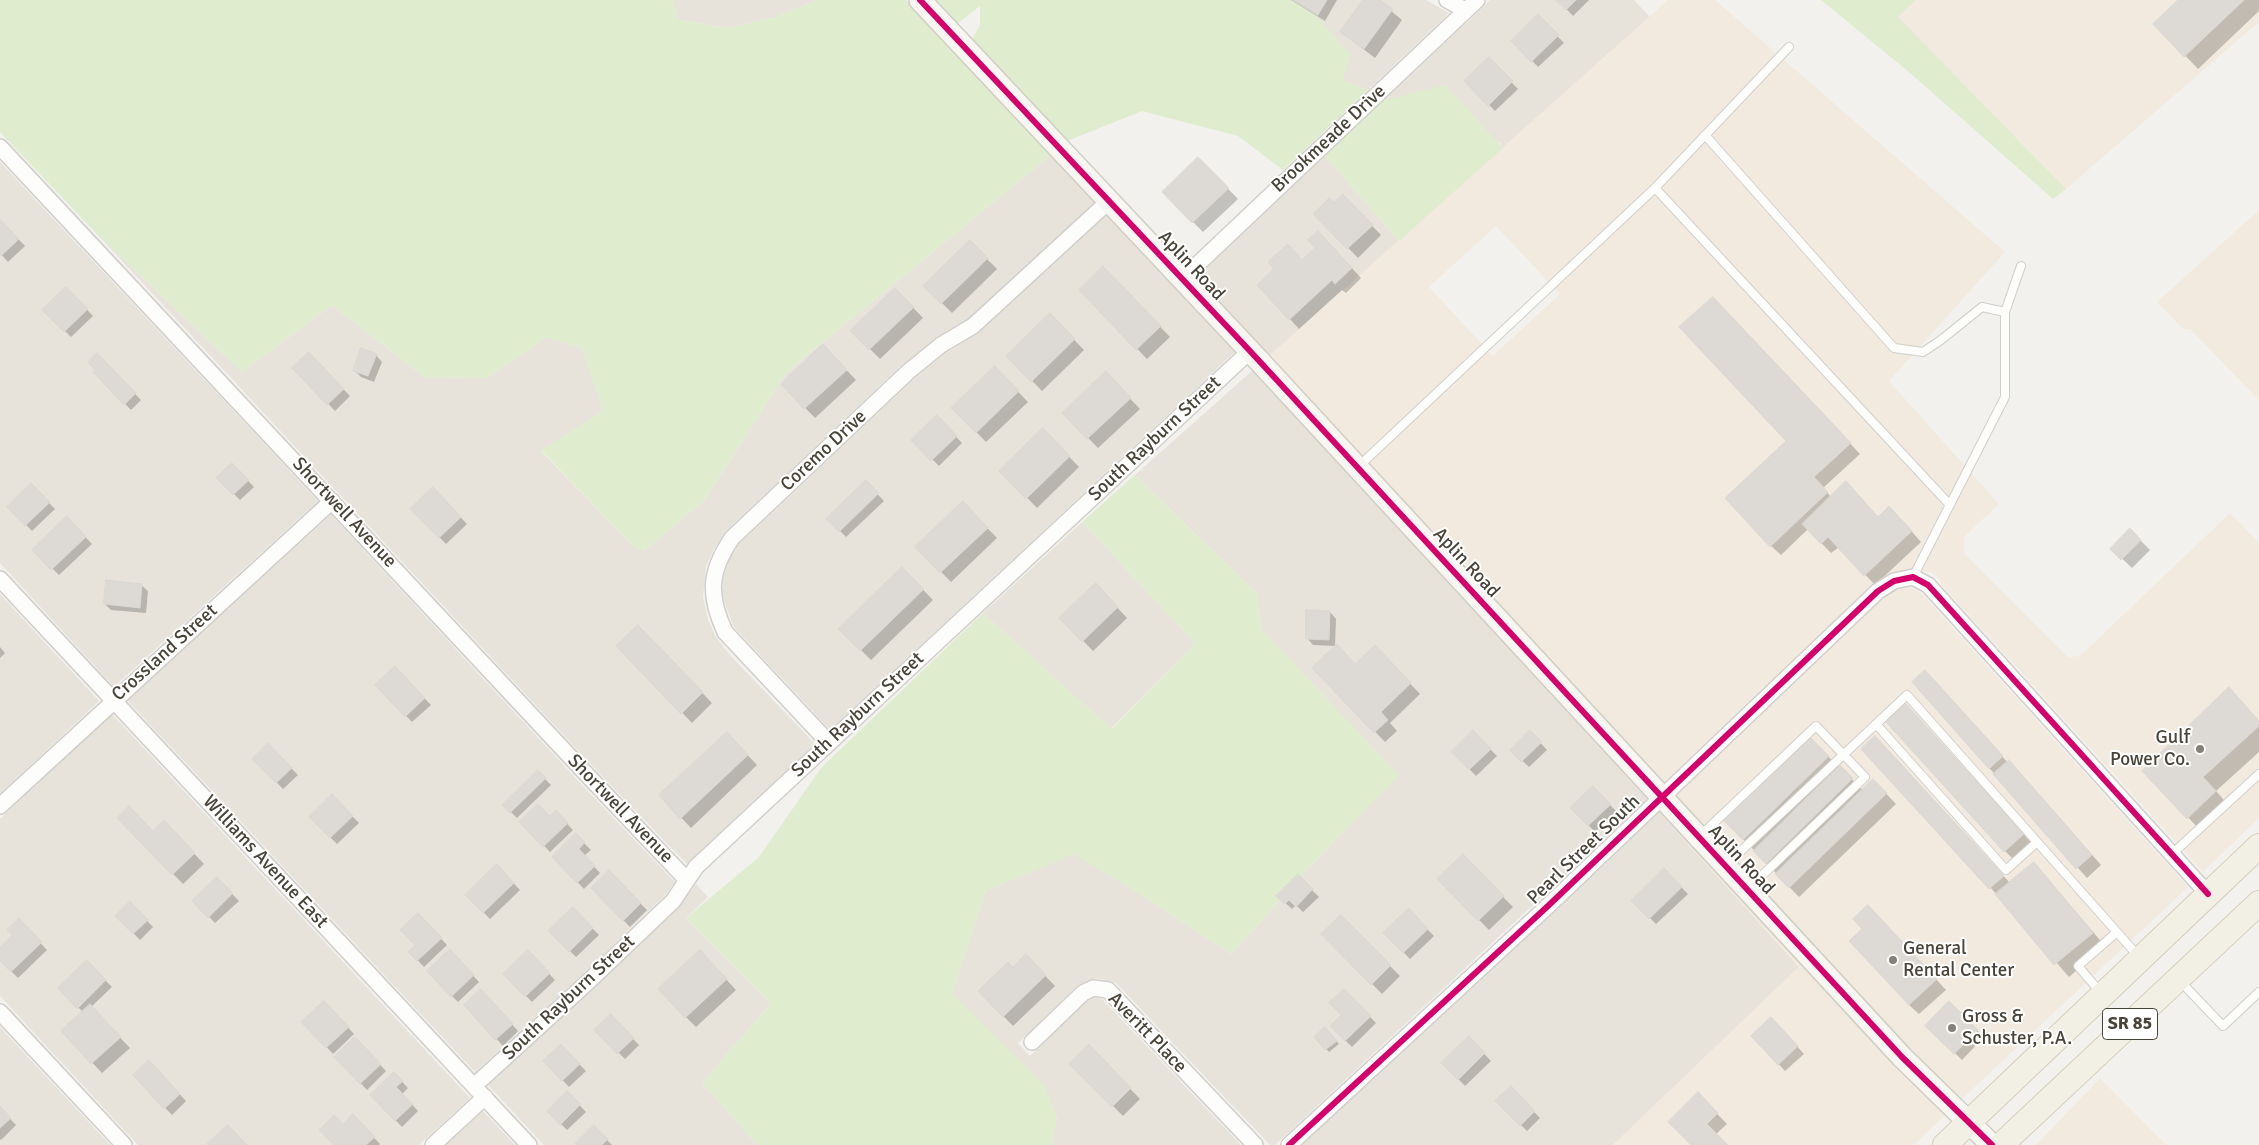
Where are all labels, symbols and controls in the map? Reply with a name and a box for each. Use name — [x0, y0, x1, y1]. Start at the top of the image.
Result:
street label: Brookmeade Drive — [1267, 80, 1391, 198]
street label: Aplin Road — [1153, 226, 1229, 306]
street label: South Rayburn Street — [1084, 372, 1226, 506]
street label: Coremo Drive — [776, 405, 872, 497]
street label: Shortwell Avenue — [287, 453, 401, 573]
street label: Aplin Road — [1428, 523, 1504, 603]
street label: Crossland Street — [108, 600, 222, 706]
street label: South Rayburn Street — [787, 648, 929, 782]
place label: Gulf Power Co. — [2110, 727, 2190, 771]
marker: Gulf Power Co. — [2194, 743, 2206, 755]
street label: Shortwell Avenue — [562, 750, 678, 868]
street label: Williams Avenue East — [198, 791, 332, 933]
street label: Pearl Street South — [1523, 791, 1645, 909]
street label: Aplin Road — [1703, 820, 1779, 900]
street label: South Rayburn Street — [498, 931, 640, 1065]
place label: General Rental Center — [1903, 938, 2014, 982]
marker: General Rental Center — [1887, 954, 1899, 966]
street label: Averitt Place — [1103, 988, 1191, 1078]
place label: Gross & Schuster, P.A. — [1962, 1006, 2072, 1050]
road number: SR 85 — [2102, 1009, 2158, 1040]
marker: Gross & Schuster, P.A. — [1946, 1022, 1958, 1034]

